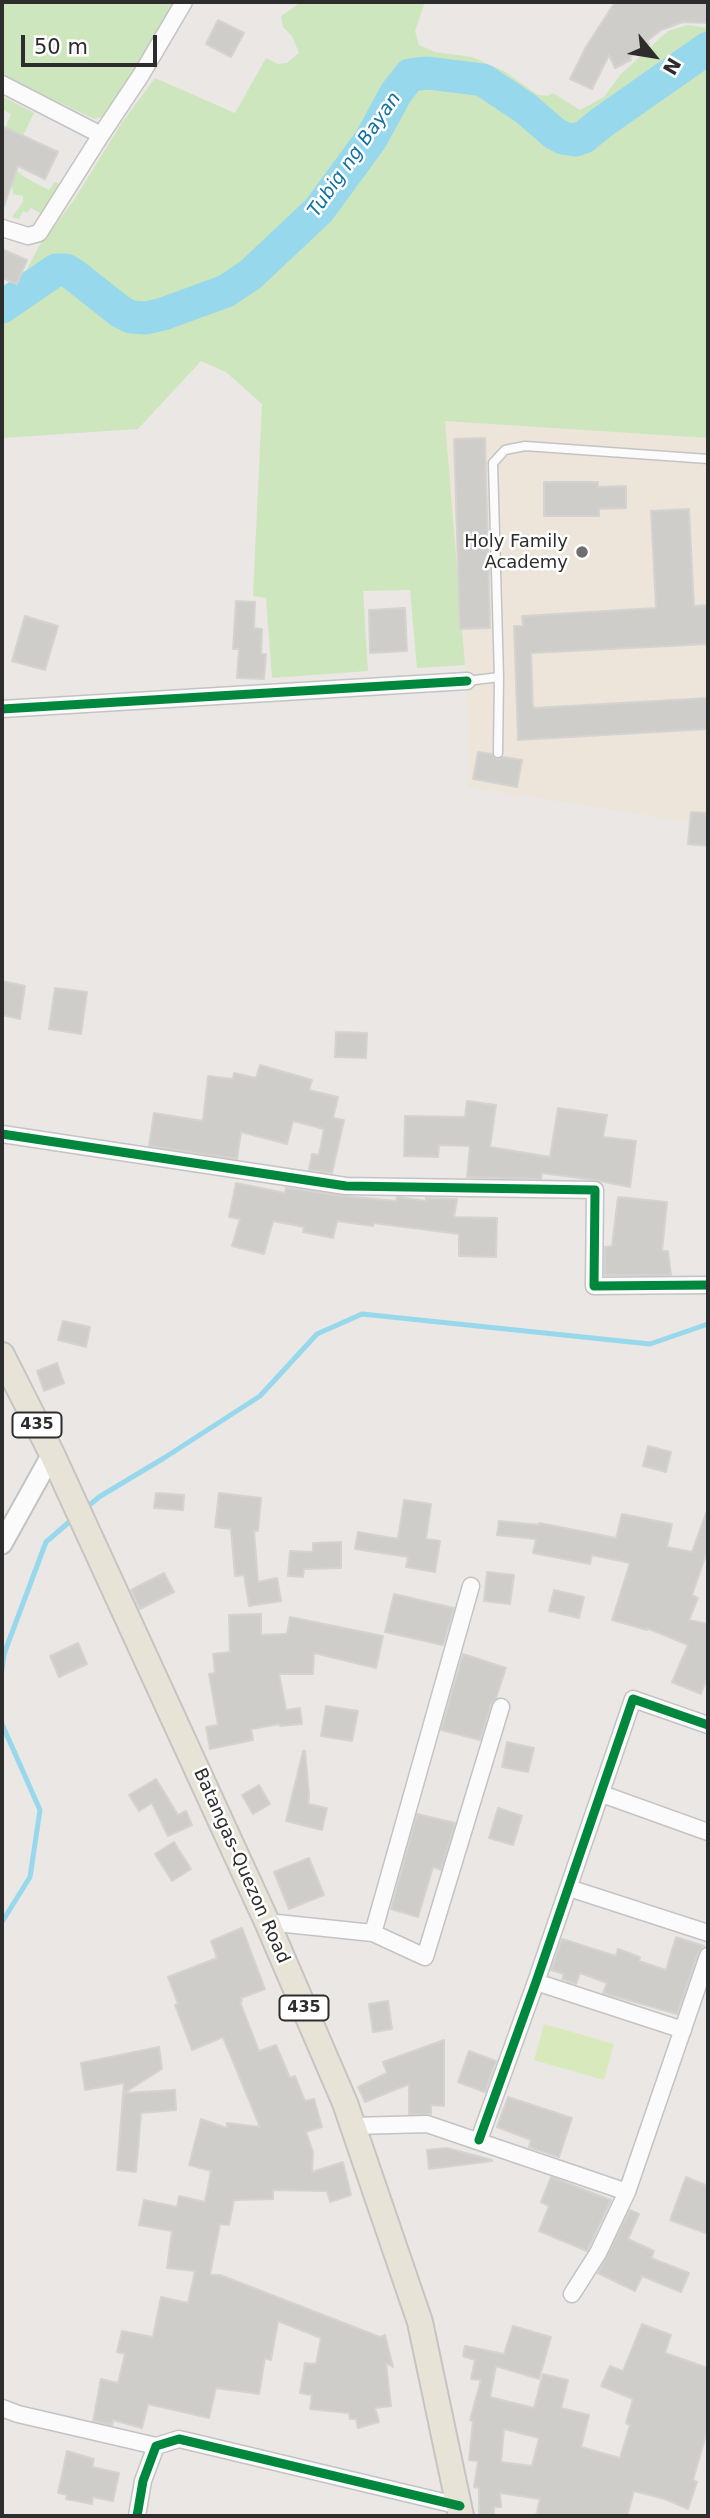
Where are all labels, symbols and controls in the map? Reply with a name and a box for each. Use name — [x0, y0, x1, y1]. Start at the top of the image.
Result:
scale bar — [24, 21, 161, 65]
north arrow — [619, 21, 689, 91]
text: 50 m — [34, 35, 88, 59]
text: N — [659, 54, 686, 79]
water label: Tubig ng Bayan — [304, 88, 406, 222]
place label: Holy Family Academy — [464, 531, 568, 574]
marker: Holy Family Academy — [574, 544, 590, 560]
road number: 435 — [12, 1413, 61, 1438]
street label: Batangas-Quezon Road — [188, 1765, 294, 1967]
road number: 435 — [280, 1996, 328, 2020]

